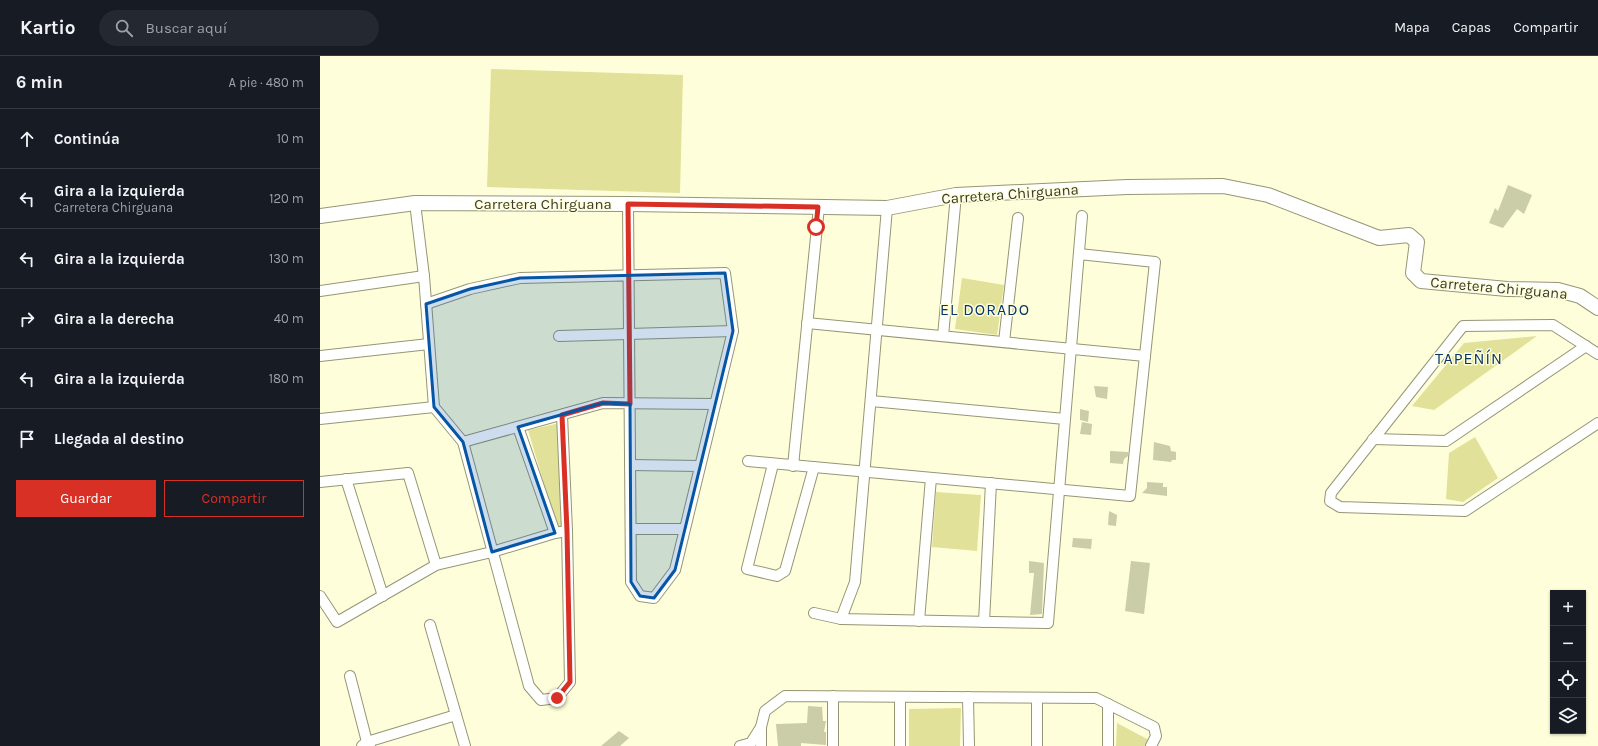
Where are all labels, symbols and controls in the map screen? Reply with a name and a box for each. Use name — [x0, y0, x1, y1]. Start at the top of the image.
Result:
search box — [99, 10, 379, 46]
text: Kartio — [20, 17, 75, 39]
icon: search — [113, 17, 135, 39]
text: Buscar aquí — [145, 19, 227, 37]
text: Mapa — [1394, 19, 1430, 36]
text: Capas — [1452, 19, 1491, 36]
text: Compartir — [1513, 19, 1578, 36]
text: 6 min — [16, 72, 63, 92]
text: A pie · 480 m — [229, 75, 304, 90]
icon: ahead — [16, 128, 38, 150]
text: Continúa — [54, 130, 120, 148]
text: 10 m — [277, 131, 304, 146]
street label: Carretera Chirguana — [941, 180, 1079, 208]
text: Gira a la izquierda — [54, 182, 185, 200]
icon: left — [16, 188, 38, 210]
text: 120 m — [269, 191, 304, 206]
street label: Carretera Chirguana — [474, 195, 612, 213]
text: Carretera Chirguana — [54, 200, 173, 215]
route start — [807, 218, 825, 236]
icon: left — [16, 248, 38, 270]
text: Gira a la izquierda — [54, 250, 185, 268]
text: 130 m — [269, 251, 304, 266]
street label: Carretera Chirguana — [1430, 273, 1568, 303]
district label: EL DORADO — [940, 300, 1030, 319]
icon: right — [16, 308, 38, 330]
text: Gira a la derecha — [54, 310, 174, 328]
text: 40 m — [274, 311, 304, 326]
district label: TAPEÑÍN — [1435, 349, 1503, 368]
icon: left — [16, 368, 38, 390]
text: Gira a la izquierda — [54, 370, 185, 388]
text: 180 m — [269, 371, 304, 386]
icon: arrive — [16, 428, 38, 450]
text: Llegada al destino — [54, 430, 184, 448]
button: Guardar — [16, 480, 156, 517]
button: Compartir — [164, 480, 304, 517]
map controls — [1550, 590, 1586, 734]
button: + — [1550, 590, 1586, 626]
button: − — [1550, 626, 1586, 662]
button: locate — [1550, 662, 1586, 698]
route end — [548, 689, 566, 707]
button: layers — [1550, 698, 1586, 734]

